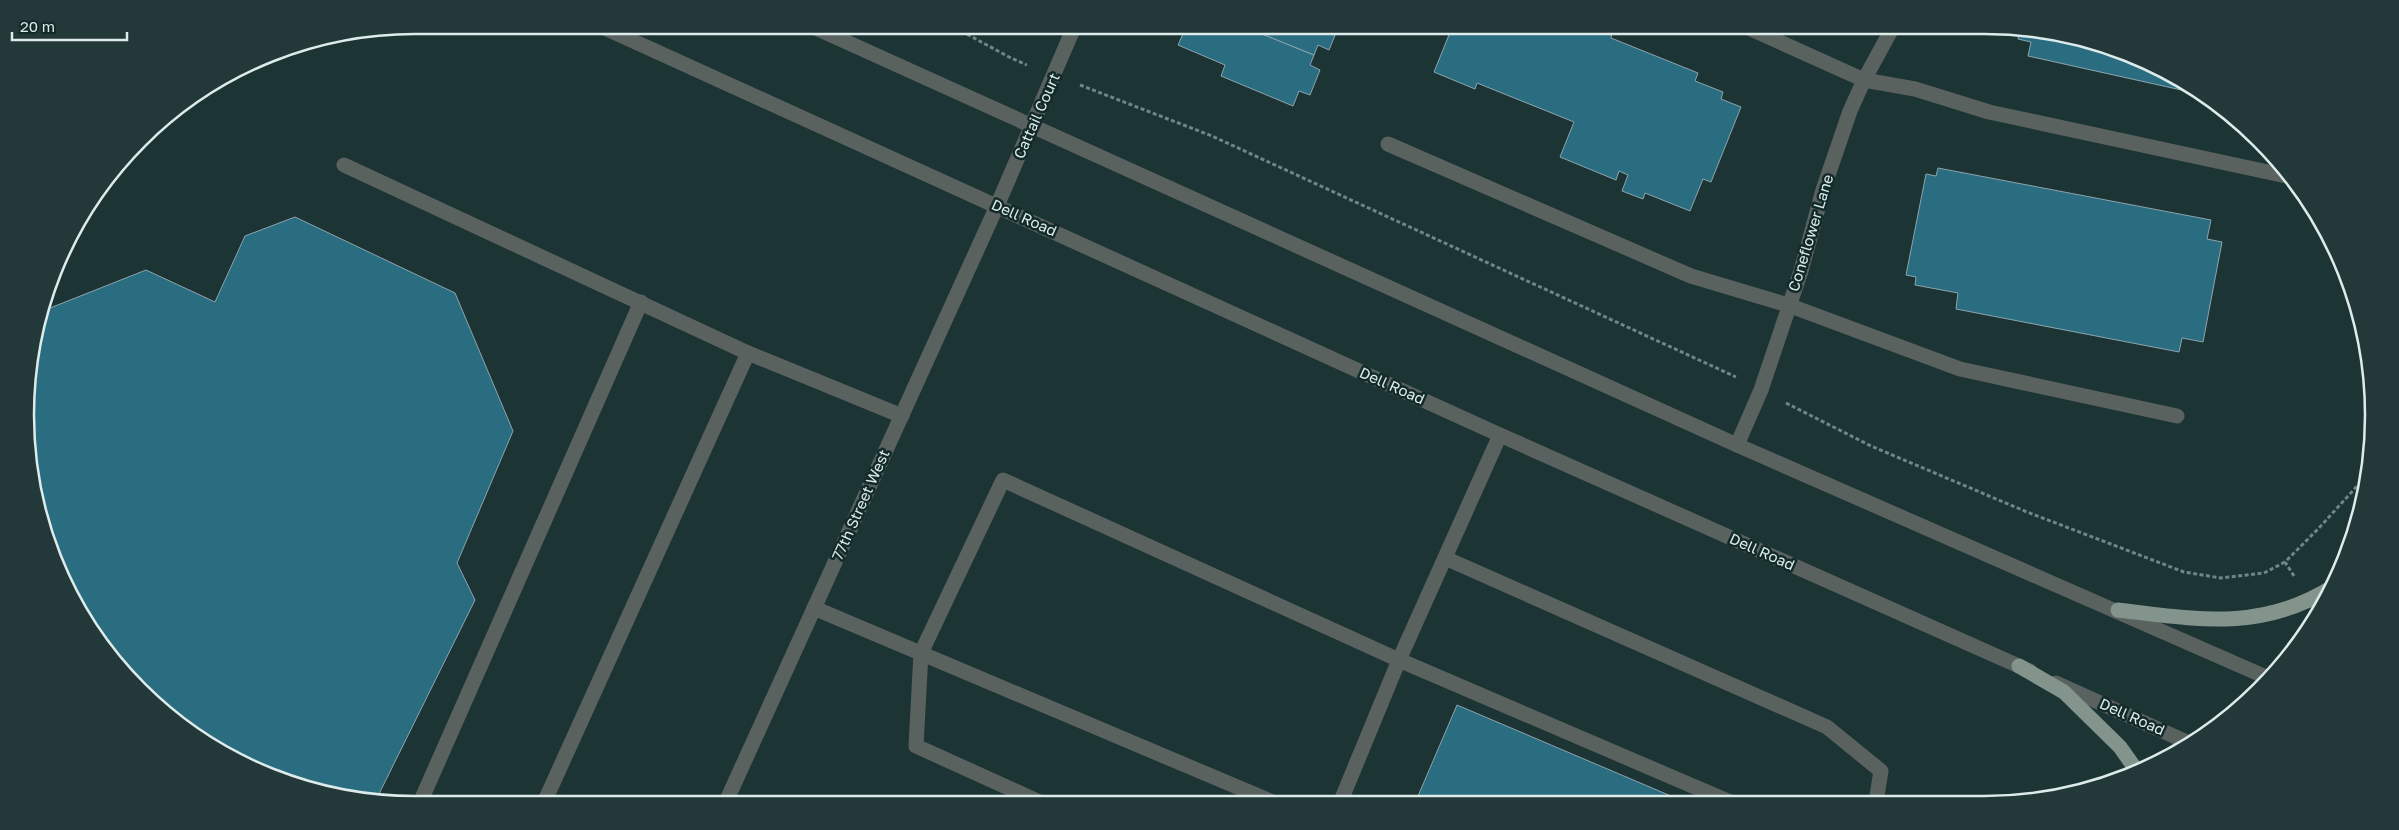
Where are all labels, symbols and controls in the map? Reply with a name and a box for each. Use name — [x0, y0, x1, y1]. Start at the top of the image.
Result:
scale bar — [12, 10, 128, 42]
text: 20 m — [20, 17, 55, 35]
street label: Cattail Court — [1009, 70, 1063, 161]
street label: Coneflower Lane — [1784, 172, 1836, 293]
street label: Dell Road — [989, 195, 1060, 239]
street label: Dell Road — [1357, 363, 1428, 407]
street label: 77th Street West — [828, 446, 893, 563]
street label: Dell Road — [1727, 529, 1798, 573]
street label: Dell Road — [2097, 694, 2168, 738]

